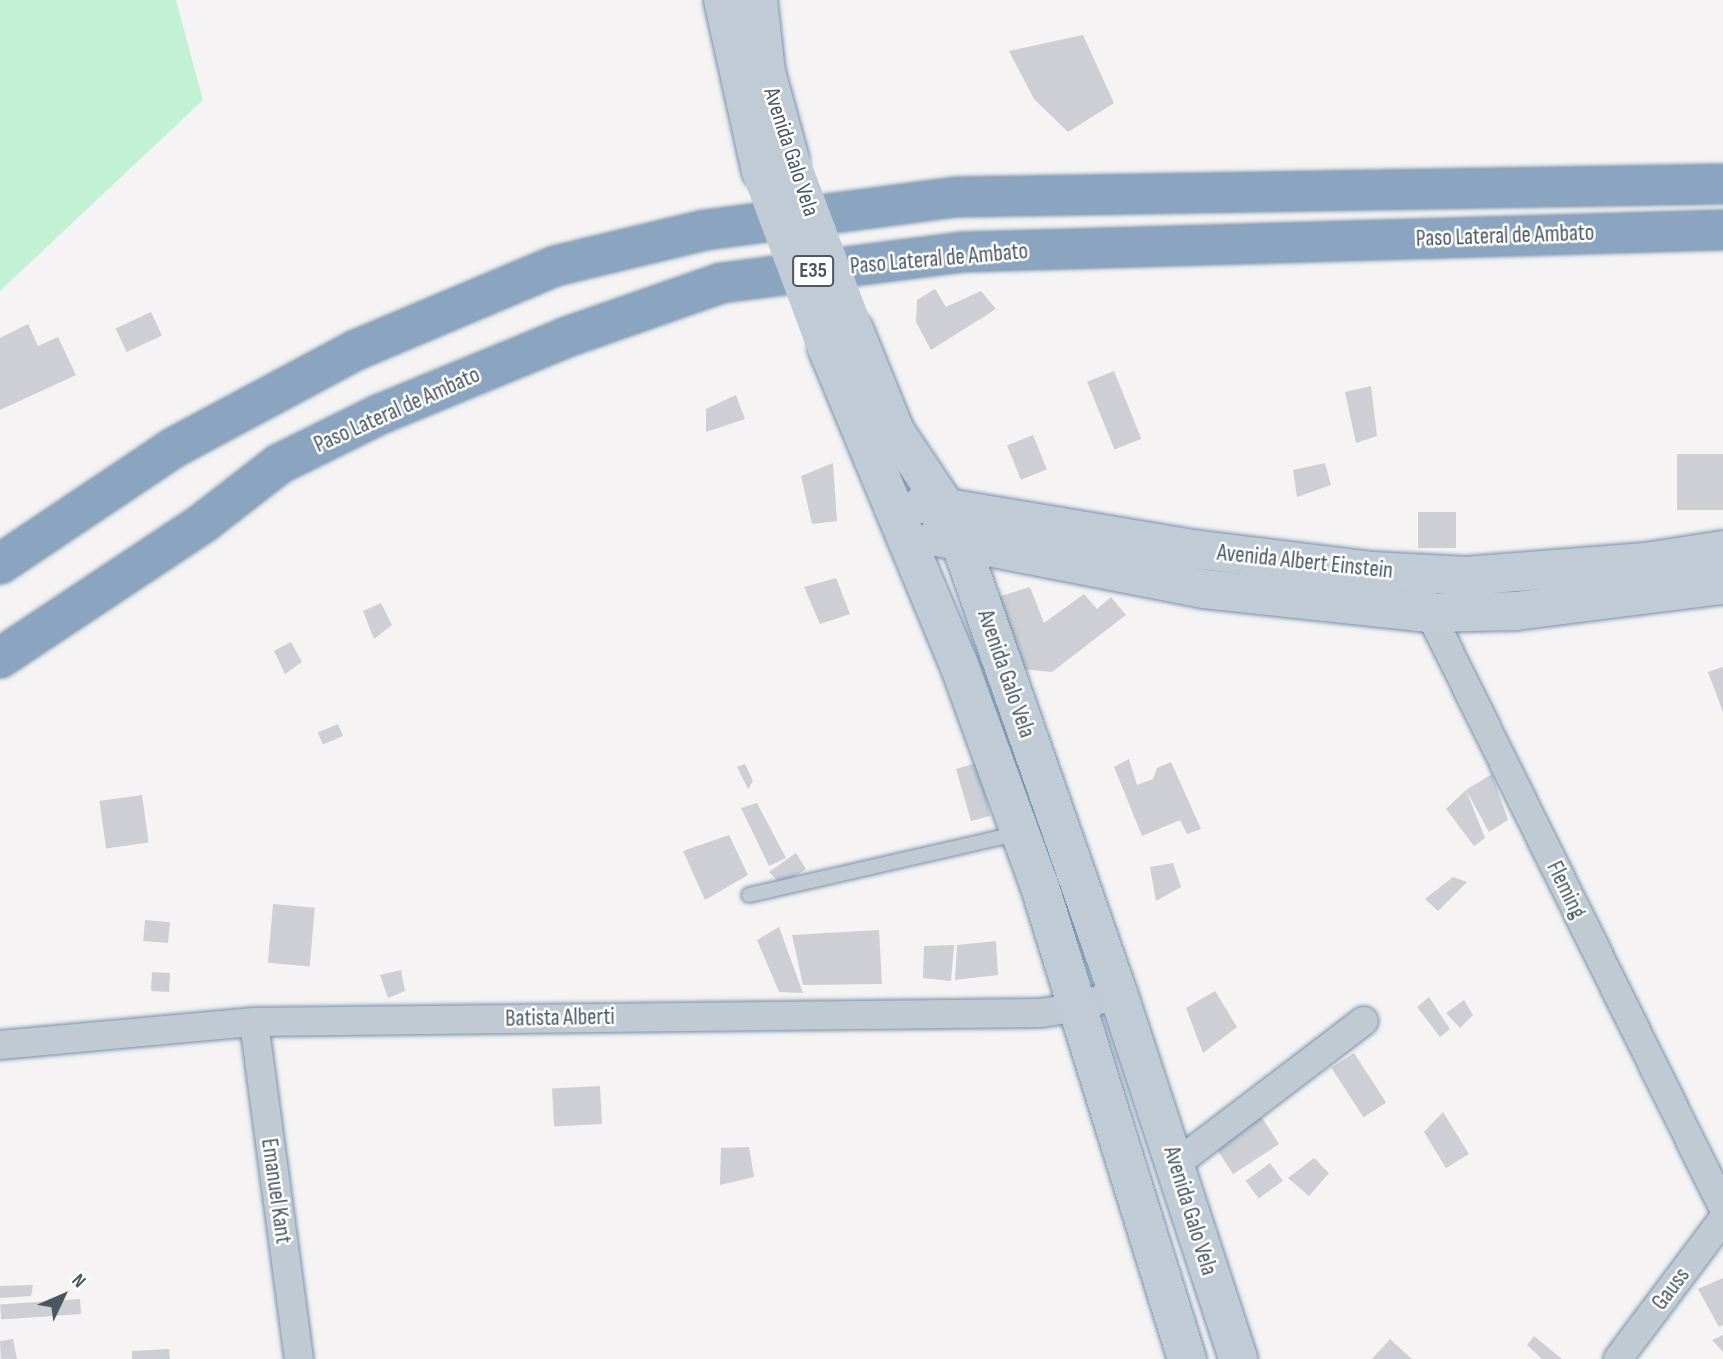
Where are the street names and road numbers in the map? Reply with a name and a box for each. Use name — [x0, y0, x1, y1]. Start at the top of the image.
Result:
street label: Avenida Galo Vela — [757, 84, 825, 220]
street label: Paso Lateral de Ambato — [1415, 219, 1595, 253]
street label: Paso Lateral de Ambato — [849, 237, 1029, 281]
road number: E35 — [792, 254, 834, 288]
street label: Paso Lateral de Ambato — [310, 361, 484, 459]
street label: Avenida Albert Einstein — [1216, 539, 1394, 585]
street label: Avenida Galo Vela — [971, 606, 1041, 742]
street label: Fleming — [1540, 857, 1592, 923]
street label: Batista Alberti — [505, 1003, 615, 1033]
street label: Emanuel Kant — [255, 1137, 297, 1245]
street label: Avenida Galo Vela — [1157, 1143, 1223, 1279]
street label: Gauss — [1646, 1262, 1696, 1316]

